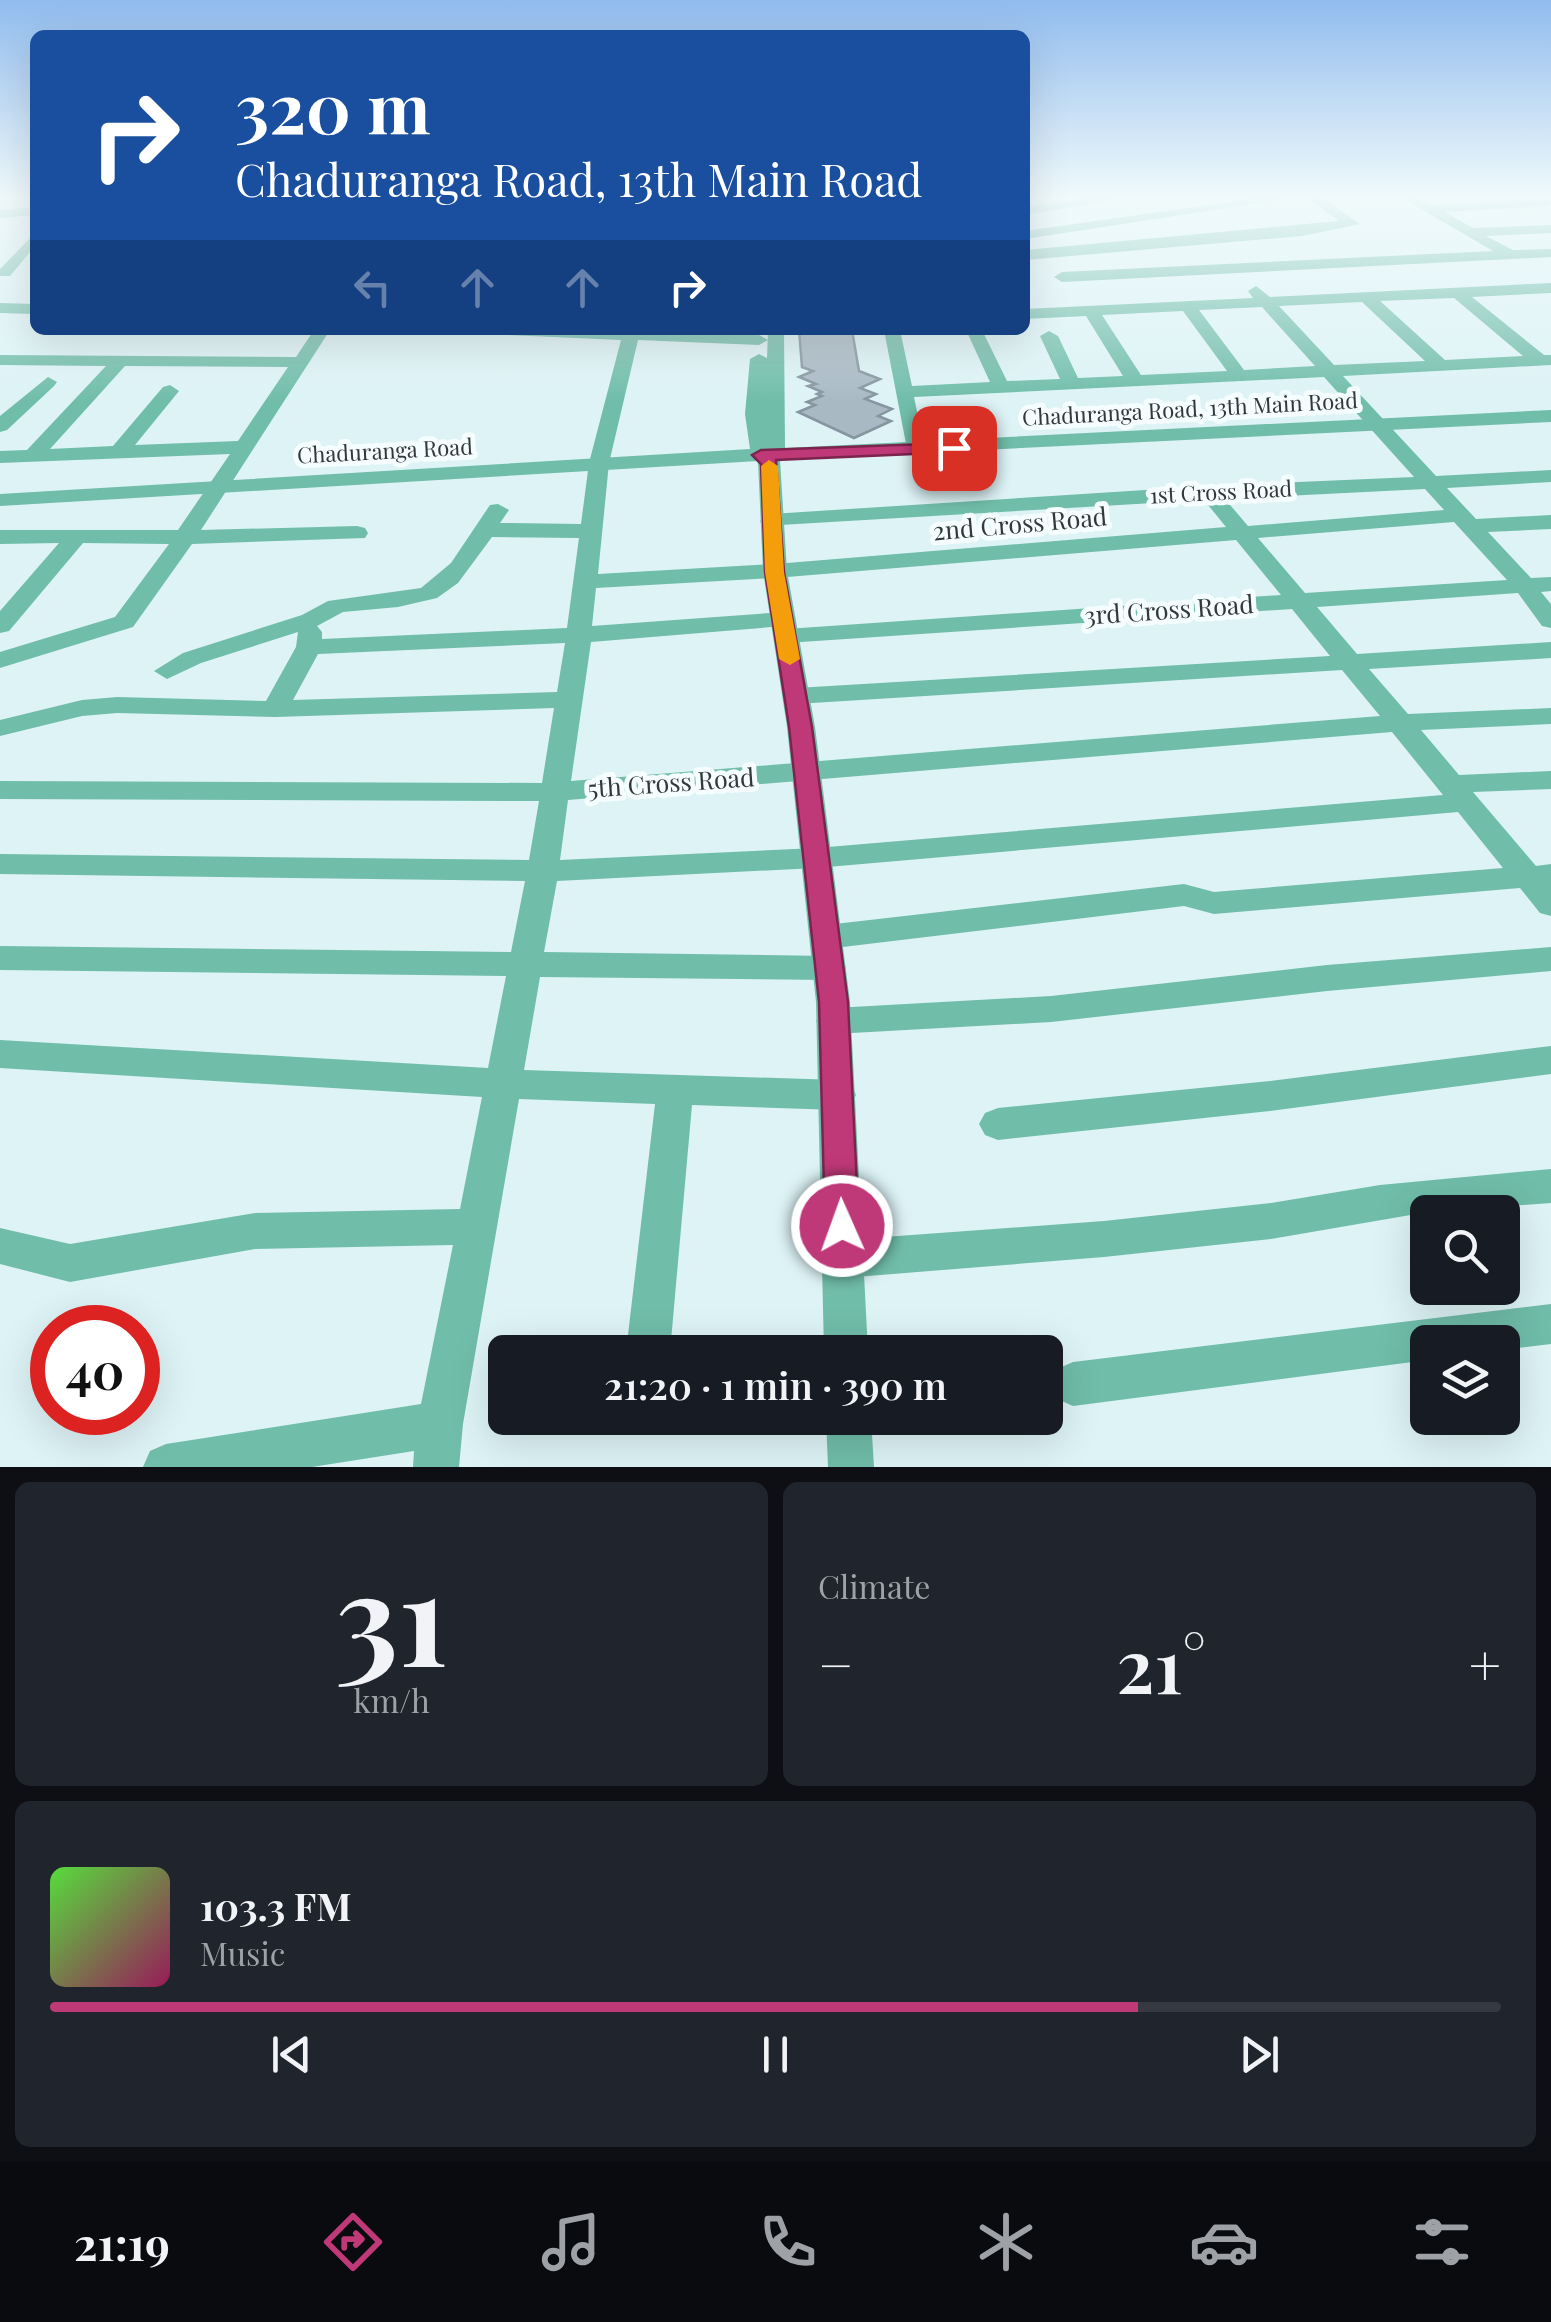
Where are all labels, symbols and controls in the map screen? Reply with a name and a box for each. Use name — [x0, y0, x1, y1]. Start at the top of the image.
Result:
text: 320 m — [235, 58, 431, 152]
icon: right — [70, 70, 200, 200]
text: Chaduranga Road, 13th Main Road — [235, 148, 922, 208]
icon: left — [345, 260, 400, 315]
icon: ahead — [450, 260, 505, 315]
icon: ahead — [555, 260, 610, 315]
icon: right — [660, 260, 715, 315]
street label: Chaduranga Road, 13th Main Road — [1021, 384, 1359, 432]
pin — [912, 406, 997, 491]
icon: arrive — [927, 421, 982, 476]
street label: Chaduranga Road — [296, 430, 474, 470]
street label: 1st Cross Road — [1149, 472, 1293, 510]
street label: 2nd Cross Road — [931, 498, 1108, 547]
street label: 3rd Cross Road — [1083, 586, 1255, 631]
street label: 5th Cross Road — [586, 759, 755, 804]
position arrow — [790, 1174, 894, 1278]
map controls — [1410, 1195, 1520, 1435]
button: search — [1410, 1195, 1520, 1305]
speed limit sign: 40 — [30, 1305, 160, 1435]
button: layers — [1410, 1325, 1520, 1435]
text: 21:20 · 1 min · 390 m — [604, 1359, 947, 1410]
text: 31 — [335, 1526, 448, 1700]
text: Climate — [818, 1564, 930, 1607]
text: 21° — [1116, 1613, 1206, 1713]
text: − — [818, 1626, 854, 1700]
text: + — [1469, 1626, 1501, 1700]
text: km/h — [353, 1678, 430, 1721]
text: 103.3 FM — [200, 1880, 352, 1931]
text: Music — [200, 1931, 285, 1974]
icon: previous — [264, 2027, 319, 2082]
icon: pause — [748, 2027, 803, 2082]
icon: next — [1232, 2027, 1287, 2082]
icon: directions — [318, 2207, 388, 2277]
icon: music — [536, 2207, 606, 2277]
icon: phone — [753, 2207, 823, 2277]
icon: climate — [971, 2207, 1041, 2277]
icon: car — [1189, 2207, 1259, 2277]
icon: filters — [1407, 2207, 1477, 2277]
text: 21:19 — [74, 2212, 170, 2272]

